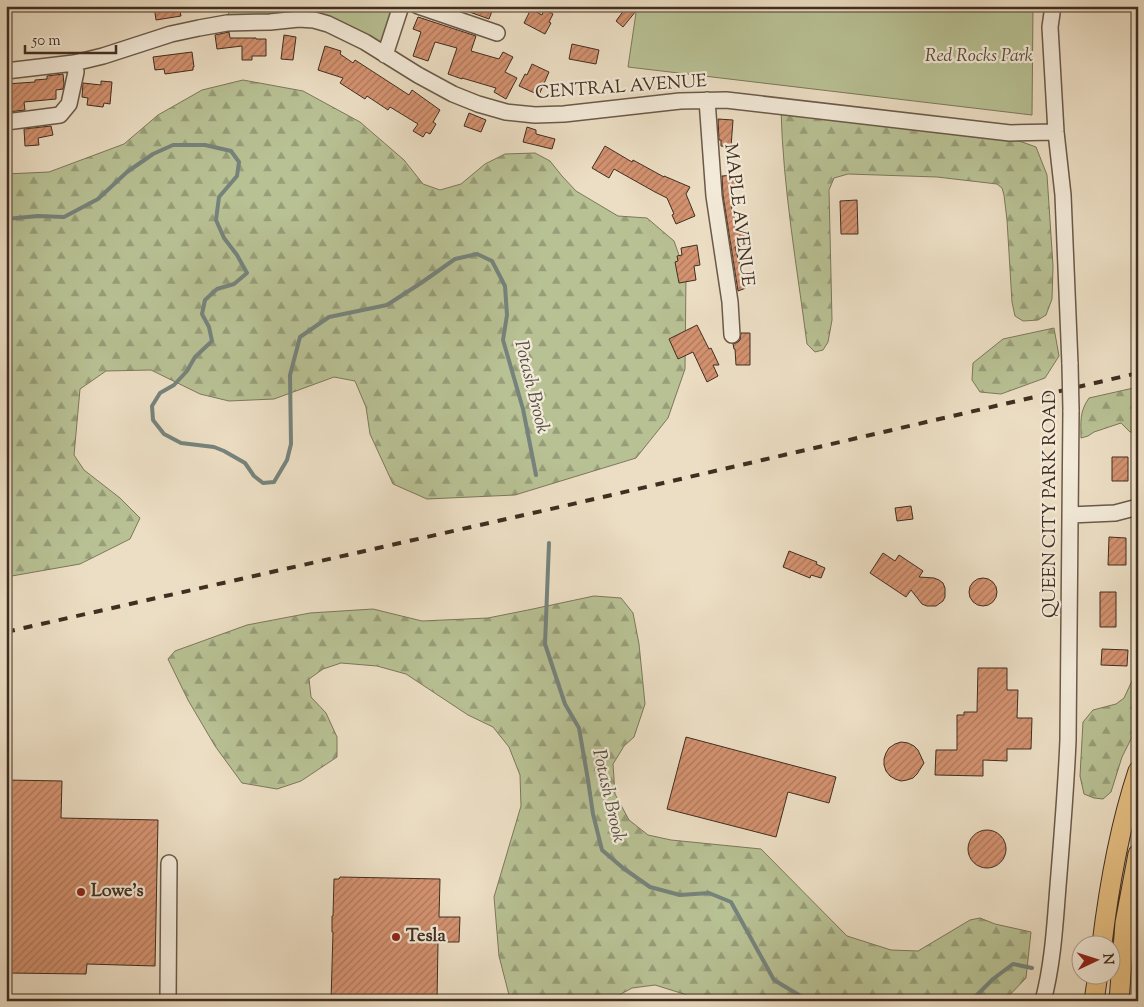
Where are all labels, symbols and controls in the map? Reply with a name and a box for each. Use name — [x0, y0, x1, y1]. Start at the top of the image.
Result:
scale bar — [25, 22, 116, 54]
text: 50 m — [31, 31, 61, 52]
park label: Red Rocks Park — [925, 44, 1033, 70]
street label: CENTRAL AVENUE — [534, 69, 708, 107]
street label: MAPLE AVENUE — [716, 142, 760, 288]
water label: Potash Brook — [506, 338, 556, 437]
street label: QUEEN CITY PARK ROAD — [1038, 390, 1064, 618]
water label: Potash Brook — [584, 747, 632, 846]
place label: Lowe's — [91, 879, 144, 905]
marker: Lowe's — [75, 886, 87, 898]
place label: Tesla — [406, 924, 447, 950]
marker: Tesla — [390, 931, 402, 943]
north arrow — [1072, 934, 1122, 984]
text: N — [1097, 953, 1117, 966]

